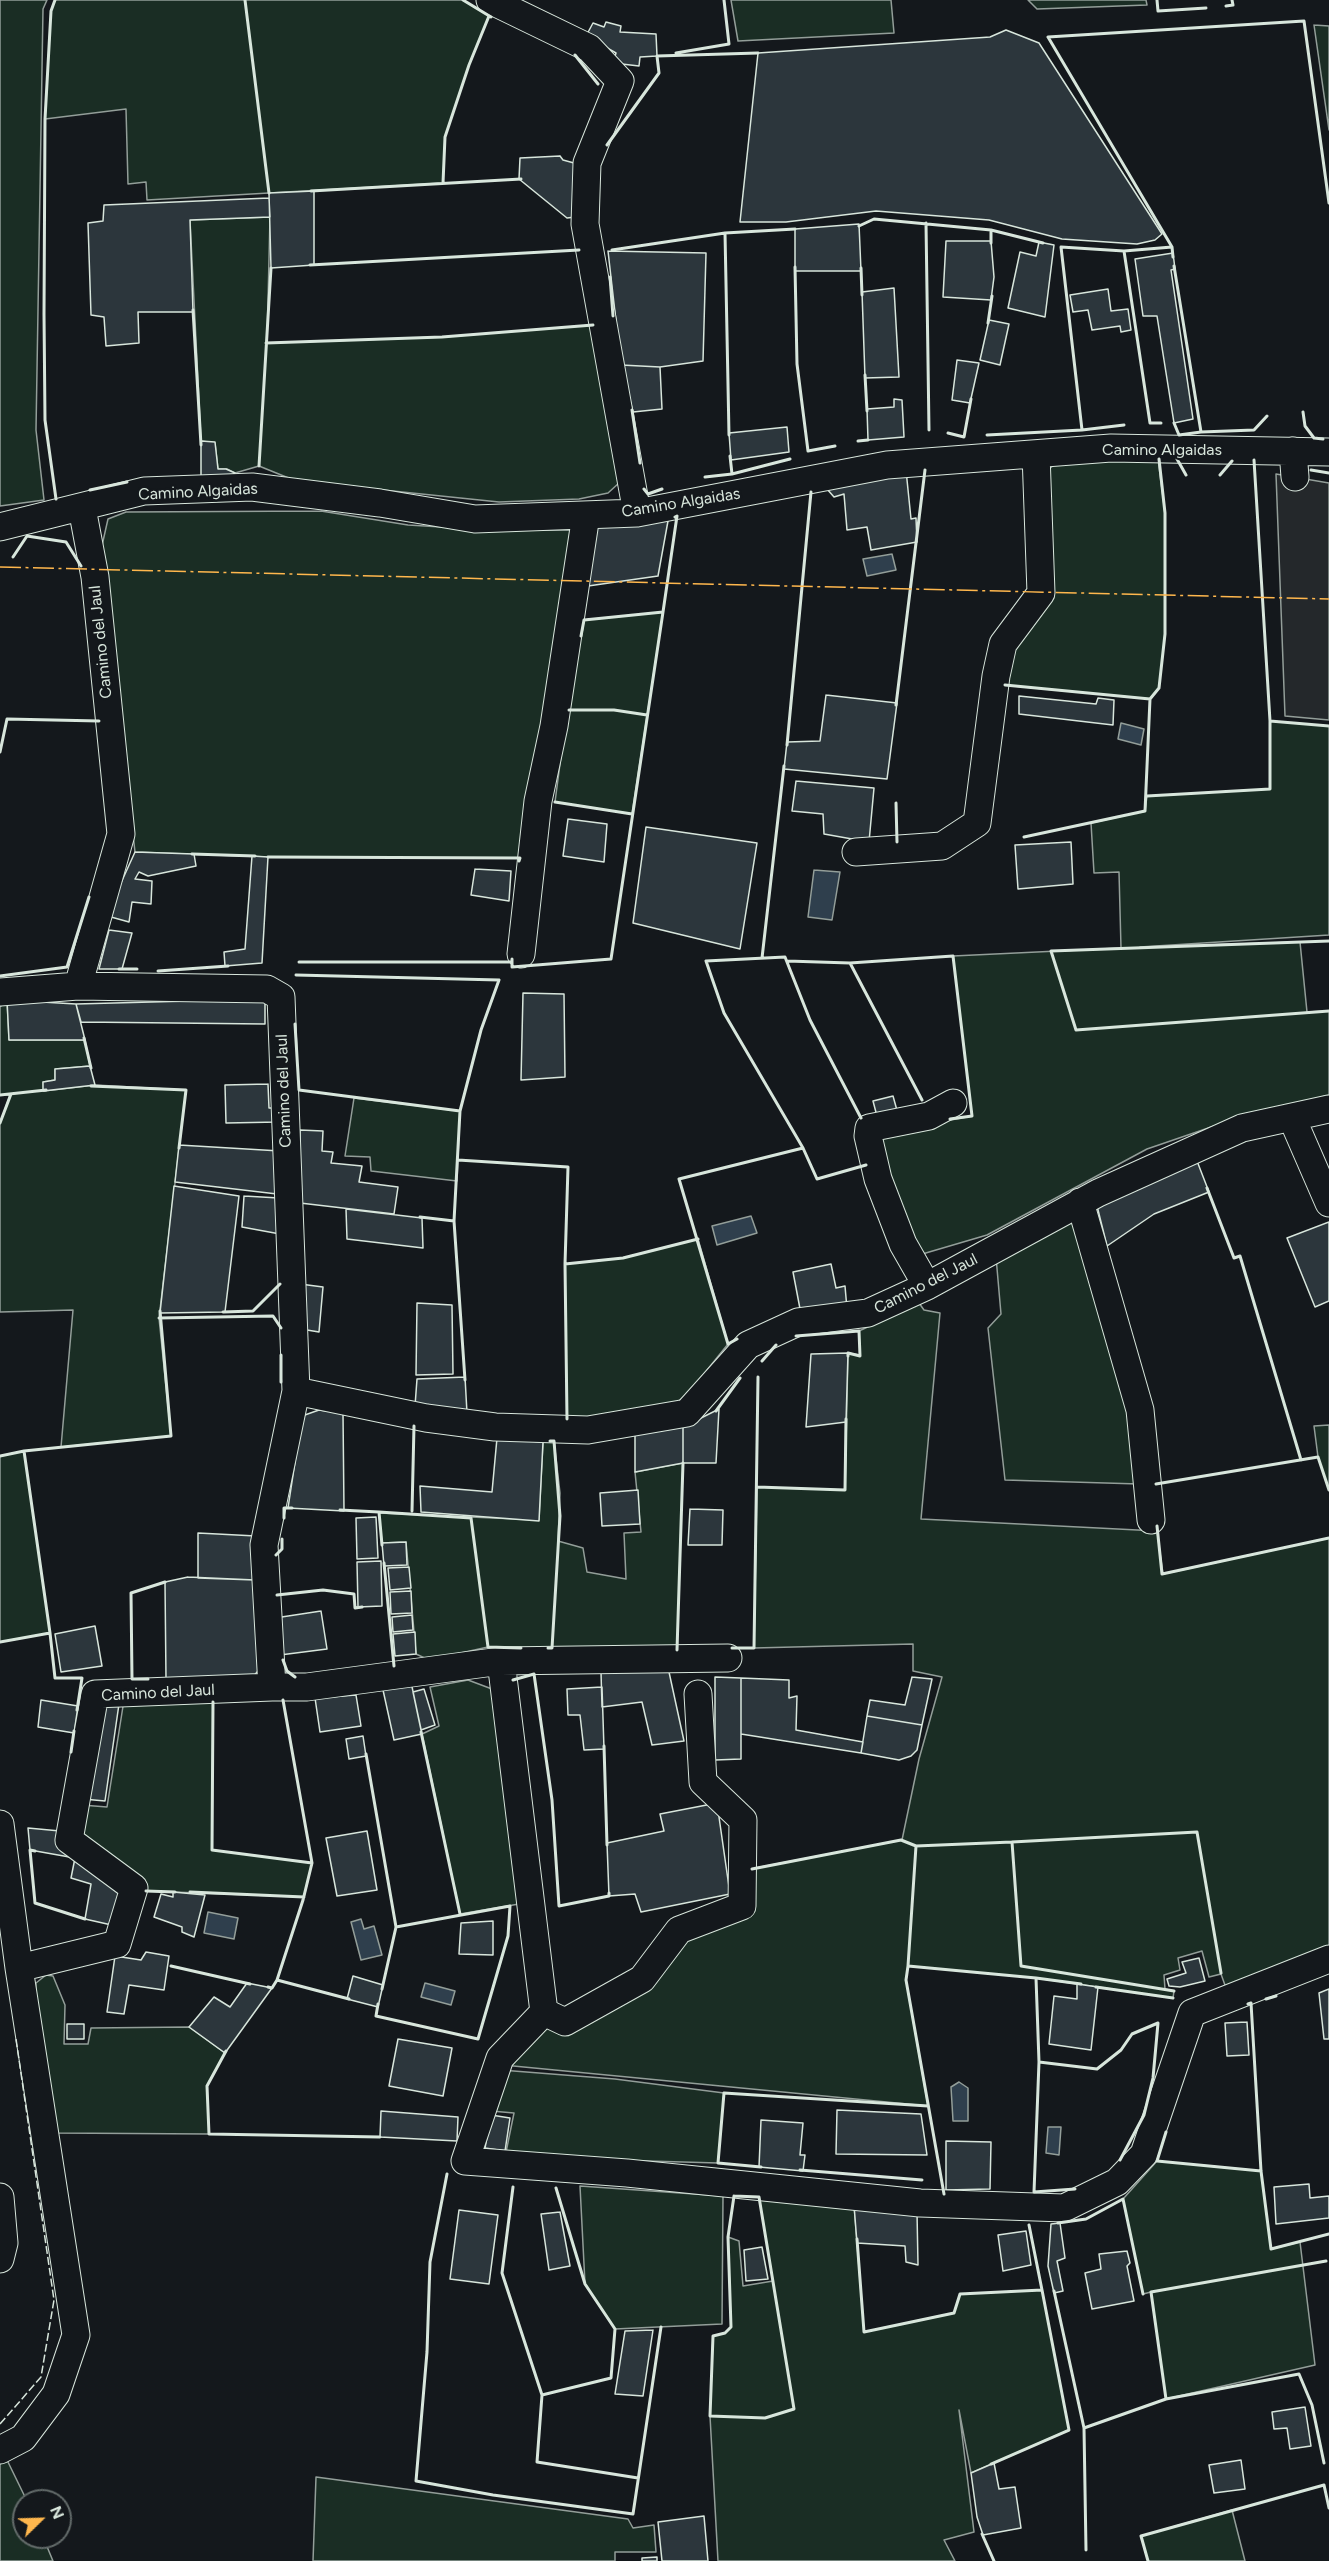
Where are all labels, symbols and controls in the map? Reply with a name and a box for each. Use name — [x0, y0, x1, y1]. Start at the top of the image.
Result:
street label: Camino Algaidas — [1102, 440, 1222, 460]
street label: Camino Algaidas — [138, 479, 258, 505]
street label: Camino Algaidas — [620, 484, 742, 522]
street label: Camino del Jaul — [86, 584, 116, 700]
street label: Camino del Jaul — [272, 1034, 296, 1148]
street label: Camino del Jaul — [871, 1250, 981, 1318]
street label: Camino del Jaul — [101, 1680, 215, 1706]
north arrow — [12, 2489, 72, 2549]
text: N — [46, 2503, 68, 2522]

